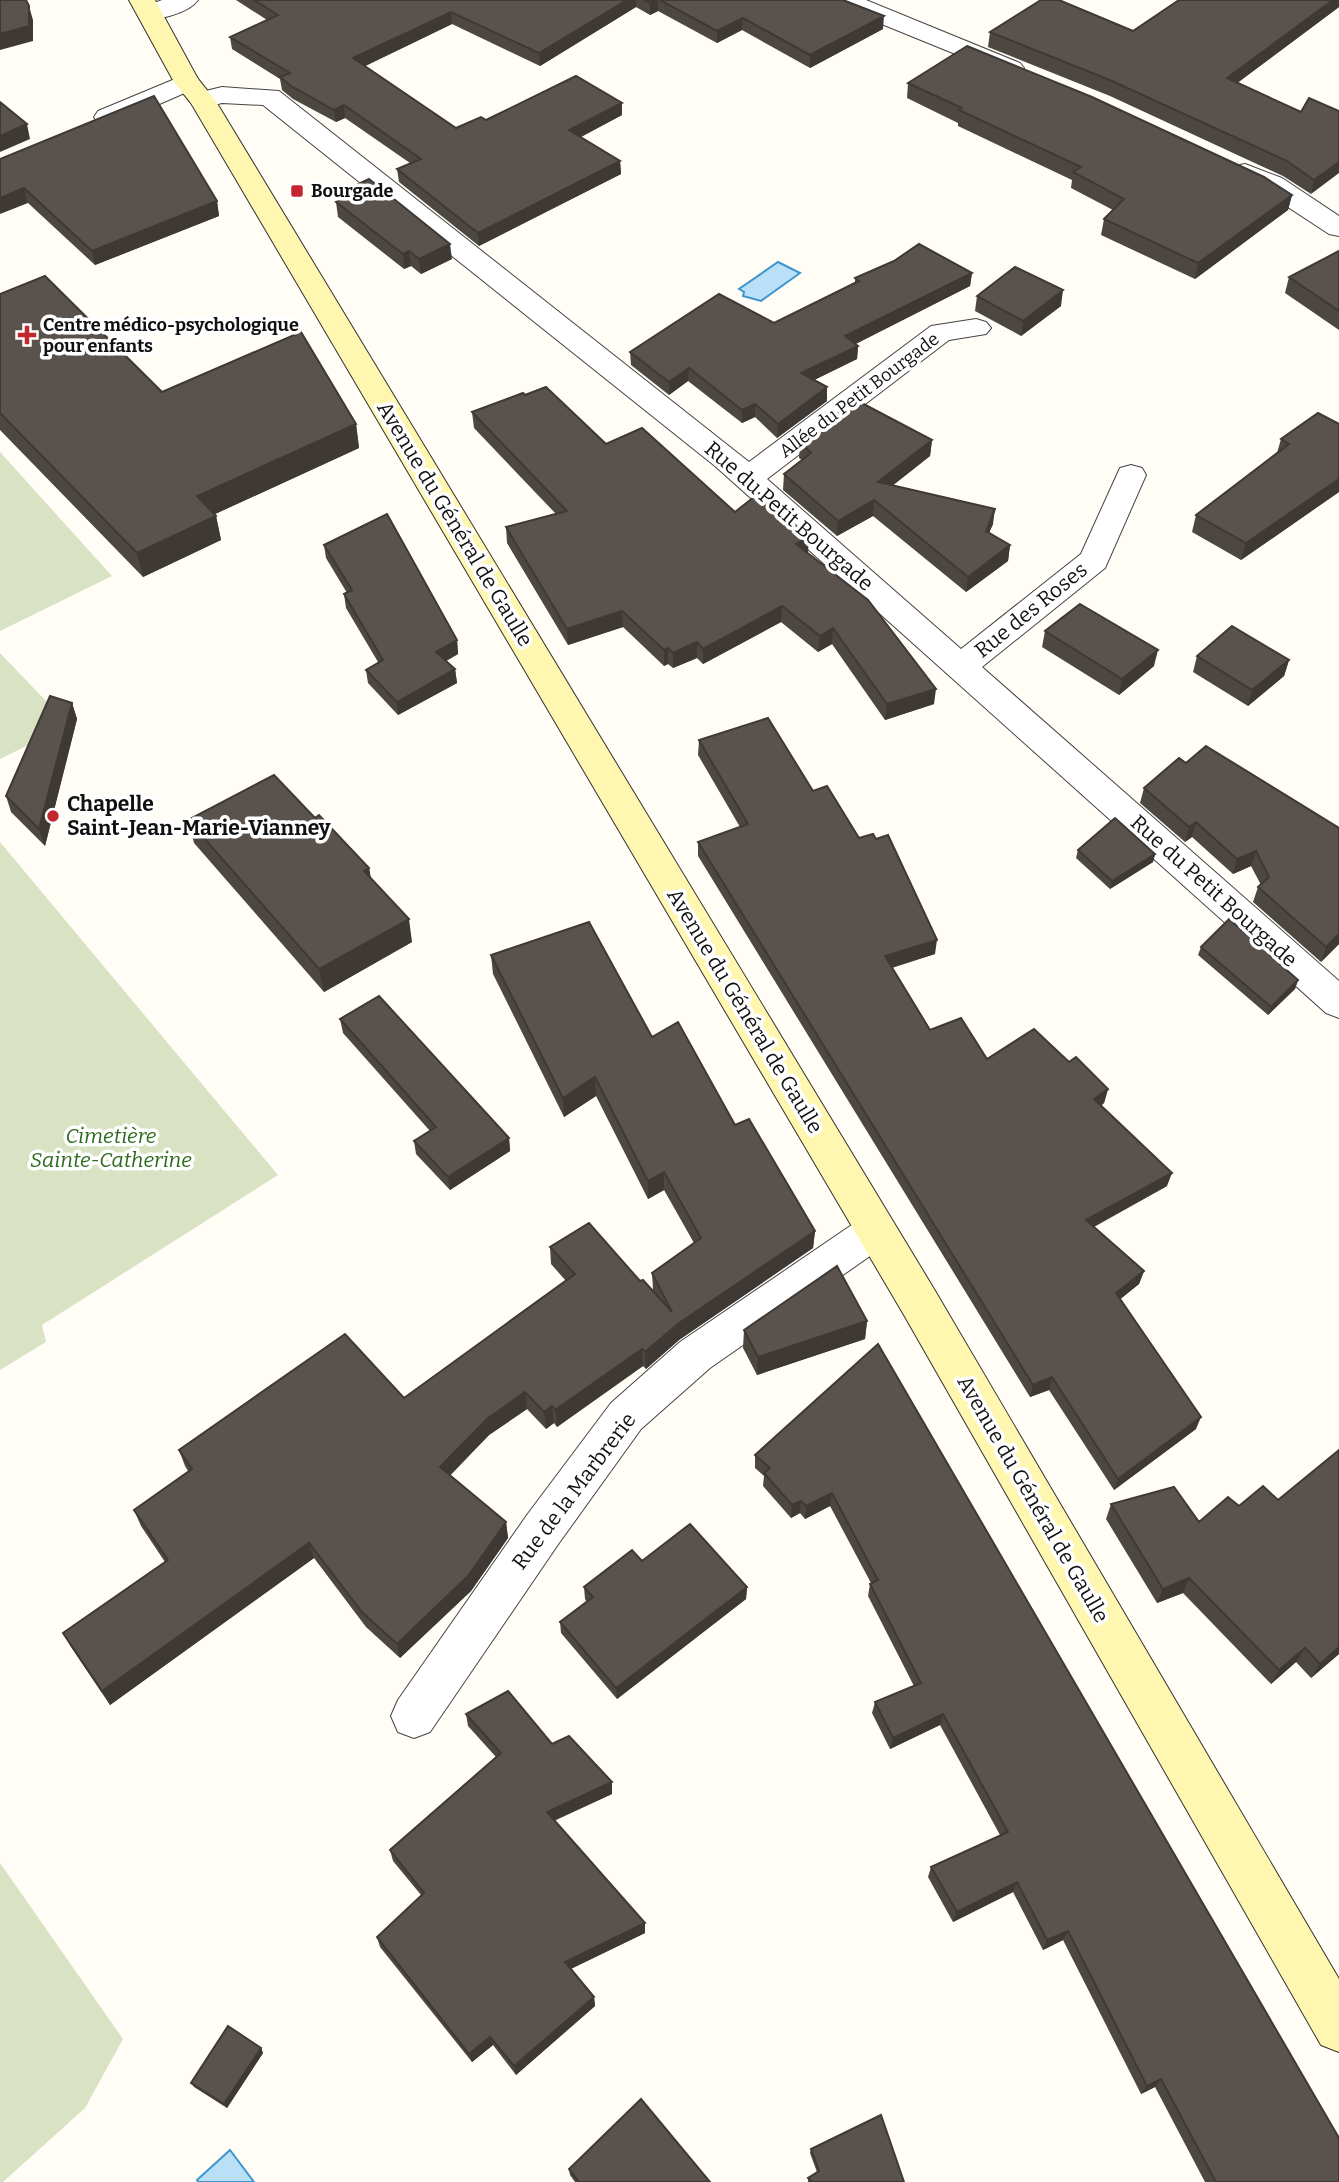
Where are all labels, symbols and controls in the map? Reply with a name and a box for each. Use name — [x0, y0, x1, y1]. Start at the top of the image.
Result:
place label: Bourgade — [311, 180, 394, 202]
marker: Bourgade — [289, 183, 305, 199]
place label: Centre médico-psychologique pour enfants — [43, 314, 299, 357]
marker: Centre médico-psychologique pour enfants — [17, 325, 37, 345]
street label: Allée du Petit Bourgade — [775, 328, 943, 462]
street label: Avenue du Général de Gaulle — [371, 397, 539, 651]
street label: Rue du Petit Bourgade — [699, 436, 879, 596]
street label: Rue des Roses — [969, 557, 1093, 663]
place label: Chapelle Saint-Jean-Marie-Vianney — [67, 791, 331, 841]
marker: Chapelle Saint-Jean-Marie-Vianney — [45, 808, 61, 824]
street label: Rue du Petit Bourgade — [1125, 809, 1303, 973]
street label: Avenue du Général de Gaulle — [661, 884, 829, 1138]
park label: Cimetière Sainte-Catherine — [30, 1123, 192, 1173]
street label: Avenue du Général de Gaulle — [951, 1371, 1115, 1627]
street label: Rue de la Marbrerie — [507, 1407, 641, 1575]

